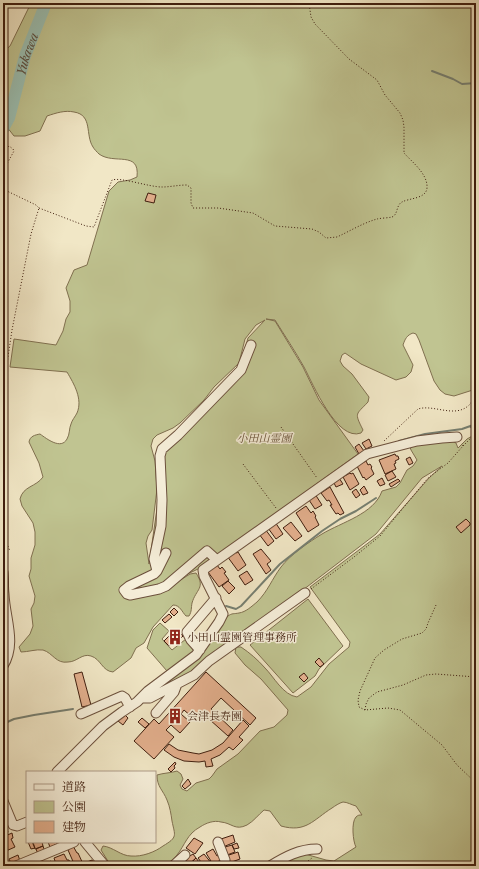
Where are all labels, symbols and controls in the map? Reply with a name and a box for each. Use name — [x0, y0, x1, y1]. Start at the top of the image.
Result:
water label: Yukawa — [13, 30, 41, 77]
park label: 小田山霊園 — [237, 431, 293, 445]
building icon: 小田山霊園管理事務所 — [166, 628, 184, 646]
place label: 小田山霊園管理事務所 — [187, 630, 297, 644]
building icon: 会津長寿園 — [166, 707, 184, 725]
place label: 会津長寿園 — [187, 709, 242, 723]
legend — [26, 771, 156, 843]
text: 道路 — [62, 779, 86, 794]
text: 公園 — [62, 799, 86, 814]
text: 建物 — [62, 819, 86, 834]

